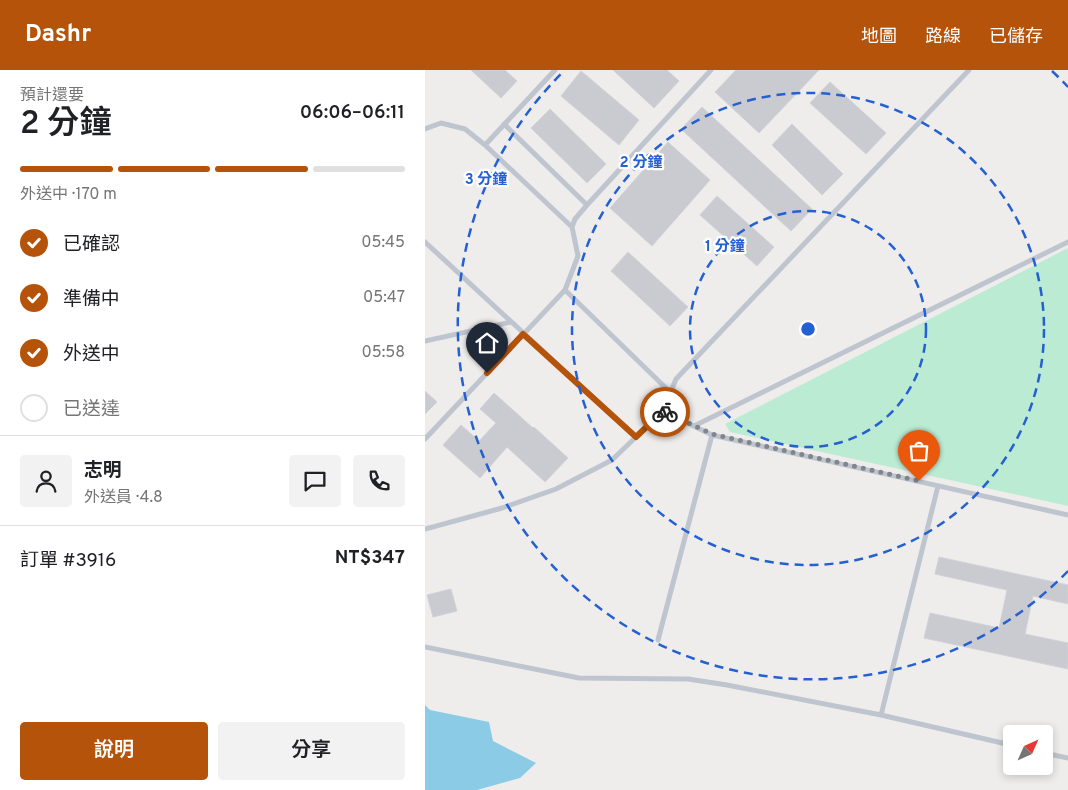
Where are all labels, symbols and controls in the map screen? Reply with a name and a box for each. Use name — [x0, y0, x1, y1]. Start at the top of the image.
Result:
text: Dashr — [25, 20, 91, 50]
text: 地圖 — [861, 26, 897, 49]
text: 路線 — [925, 26, 961, 49]
text: 已儲存 — [989, 26, 1043, 49]
text: 預計還要 — [20, 86, 84, 106]
text: 06:06–06:11 — [300, 101, 405, 125]
text: 2 分鐘 — [20, 105, 111, 145]
text: 2 分鐘 — [620, 154, 662, 173]
text: 3 分鐘 — [465, 171, 507, 190]
text: 外送中 · 170 m — [20, 185, 117, 205]
icon: check — [20, 229, 48, 257]
text: 已確認 — [63, 233, 120, 257]
text: 05:45 — [361, 233, 405, 253]
text: 1 分鐘 — [705, 238, 745, 257]
icon: check — [20, 284, 48, 312]
text: 準備中 — [63, 288, 120, 312]
text: 05:47 — [363, 288, 405, 308]
centre of rings — [799, 320, 817, 338]
pin — [466, 322, 508, 373]
icon: home — [473, 329, 501, 357]
icon: check — [20, 339, 48, 367]
text: 外送中 — [63, 343, 120, 367]
text: 05:58 — [361, 343, 405, 363]
courier — [640, 387, 690, 437]
text: 已送達 — [63, 398, 120, 422]
icon: bike — [651, 398, 679, 426]
pin — [898, 430, 940, 481]
icon: bag — [905, 437, 933, 465]
button: person — [20, 455, 72, 507]
button: chat — [289, 455, 341, 507]
button: phone — [353, 455, 405, 507]
text: 志明 — [84, 459, 122, 483]
text: 外送員 · 4.8 — [84, 488, 163, 508]
text: NT$347 — [335, 546, 405, 570]
text: 訂單 #3916 — [20, 549, 116, 573]
button: 說明 — [20, 722, 208, 780]
button: 分享 — [218, 722, 405, 780]
north arrow — [1003, 725, 1053, 775]
map controls — [1003, 725, 1053, 775]

